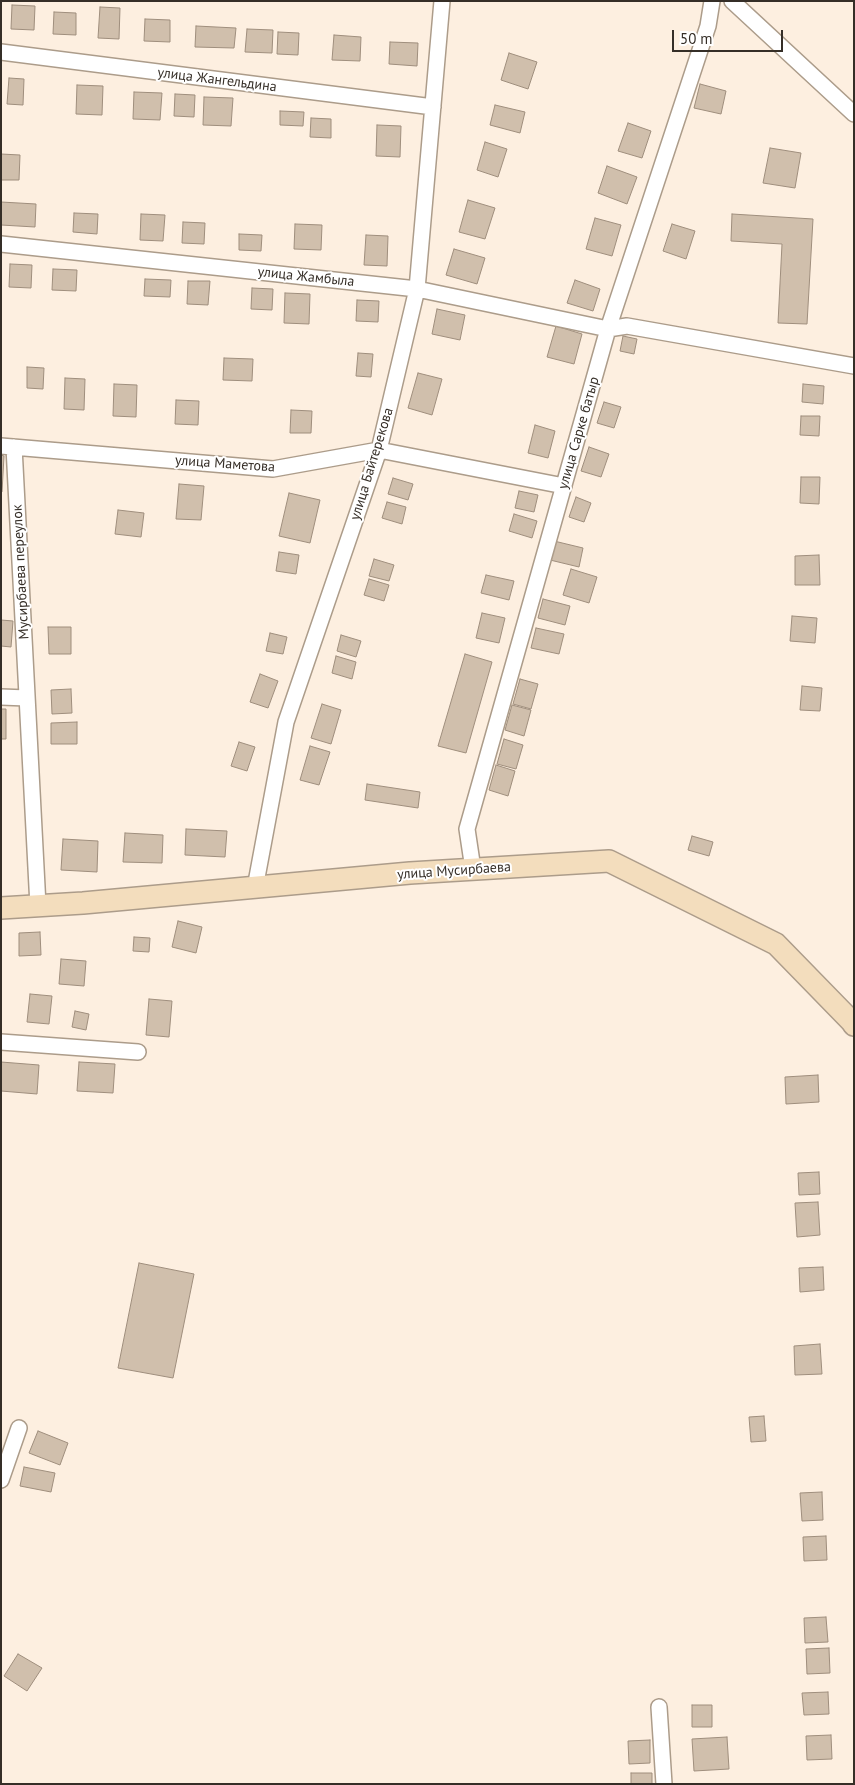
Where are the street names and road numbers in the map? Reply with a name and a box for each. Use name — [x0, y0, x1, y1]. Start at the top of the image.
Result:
street label: улица Жангельдина — [156, 64, 278, 96]
street label: улица Жамбыла — [257, 264, 355, 290]
street label: улица Сарке батыр — [555, 375, 603, 491]
street label: улица Байтерекова — [347, 406, 397, 522]
street label: улица Маметова — [174, 452, 276, 476]
street label: Мусирбаева переулок — [9, 504, 33, 640]
street label: улица Мусирбаева — [397, 859, 511, 883]

